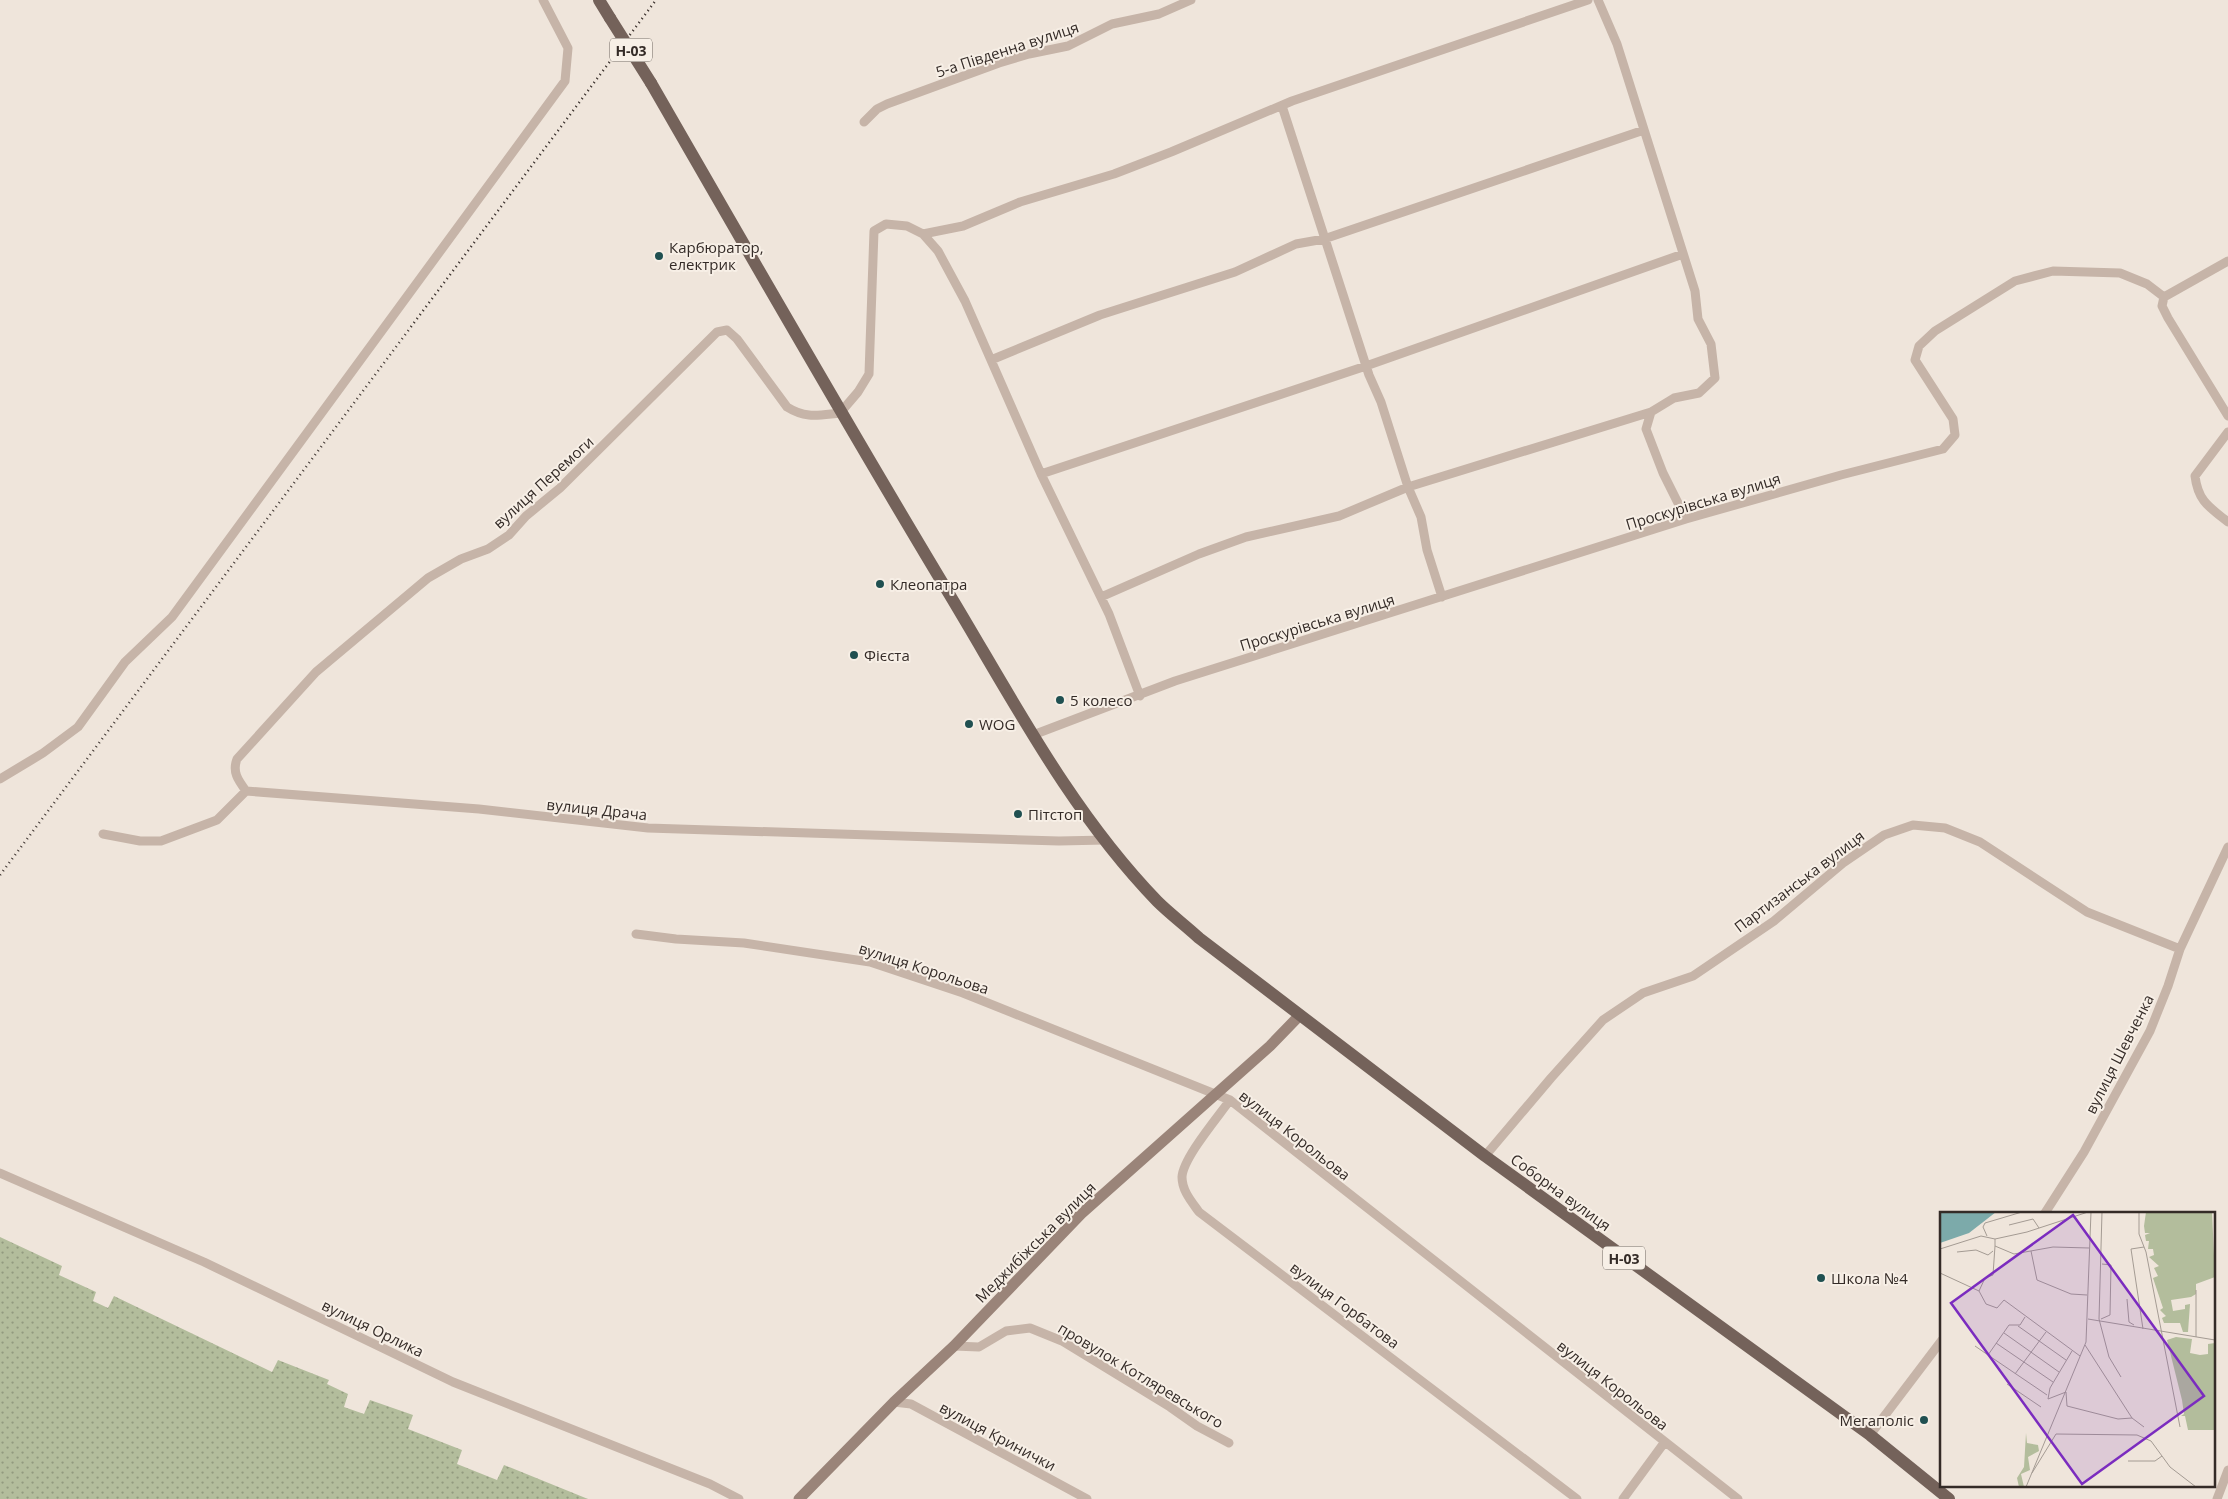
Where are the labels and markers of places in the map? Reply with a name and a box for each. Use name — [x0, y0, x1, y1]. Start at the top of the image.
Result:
place label: Карбюратор, електрик — [669, 237, 764, 274]
marker: Карбюратор, електрик — [653, 250, 665, 262]
place label: Клеопатра — [890, 574, 967, 594]
marker: Клеопатра — [874, 578, 886, 590]
place label: Фієста — [864, 645, 910, 665]
marker: Фієста — [848, 649, 860, 661]
place label: 5 колесо — [1070, 690, 1132, 710]
marker: 5 колесо — [1054, 694, 1066, 706]
place label: WOG — [979, 714, 1015, 734]
marker: WOG — [963, 718, 975, 730]
place label: Пітстоп — [1028, 804, 1082, 824]
marker: Пітстоп — [1012, 808, 1024, 820]
place label: Школа №4 — [1831, 1268, 1908, 1288]
marker: Школа №4 — [1815, 1272, 1827, 1284]
place label: Мегаполіс — [1839, 1410, 1914, 1430]
marker: Мегаполіс — [1918, 1414, 1930, 1426]

